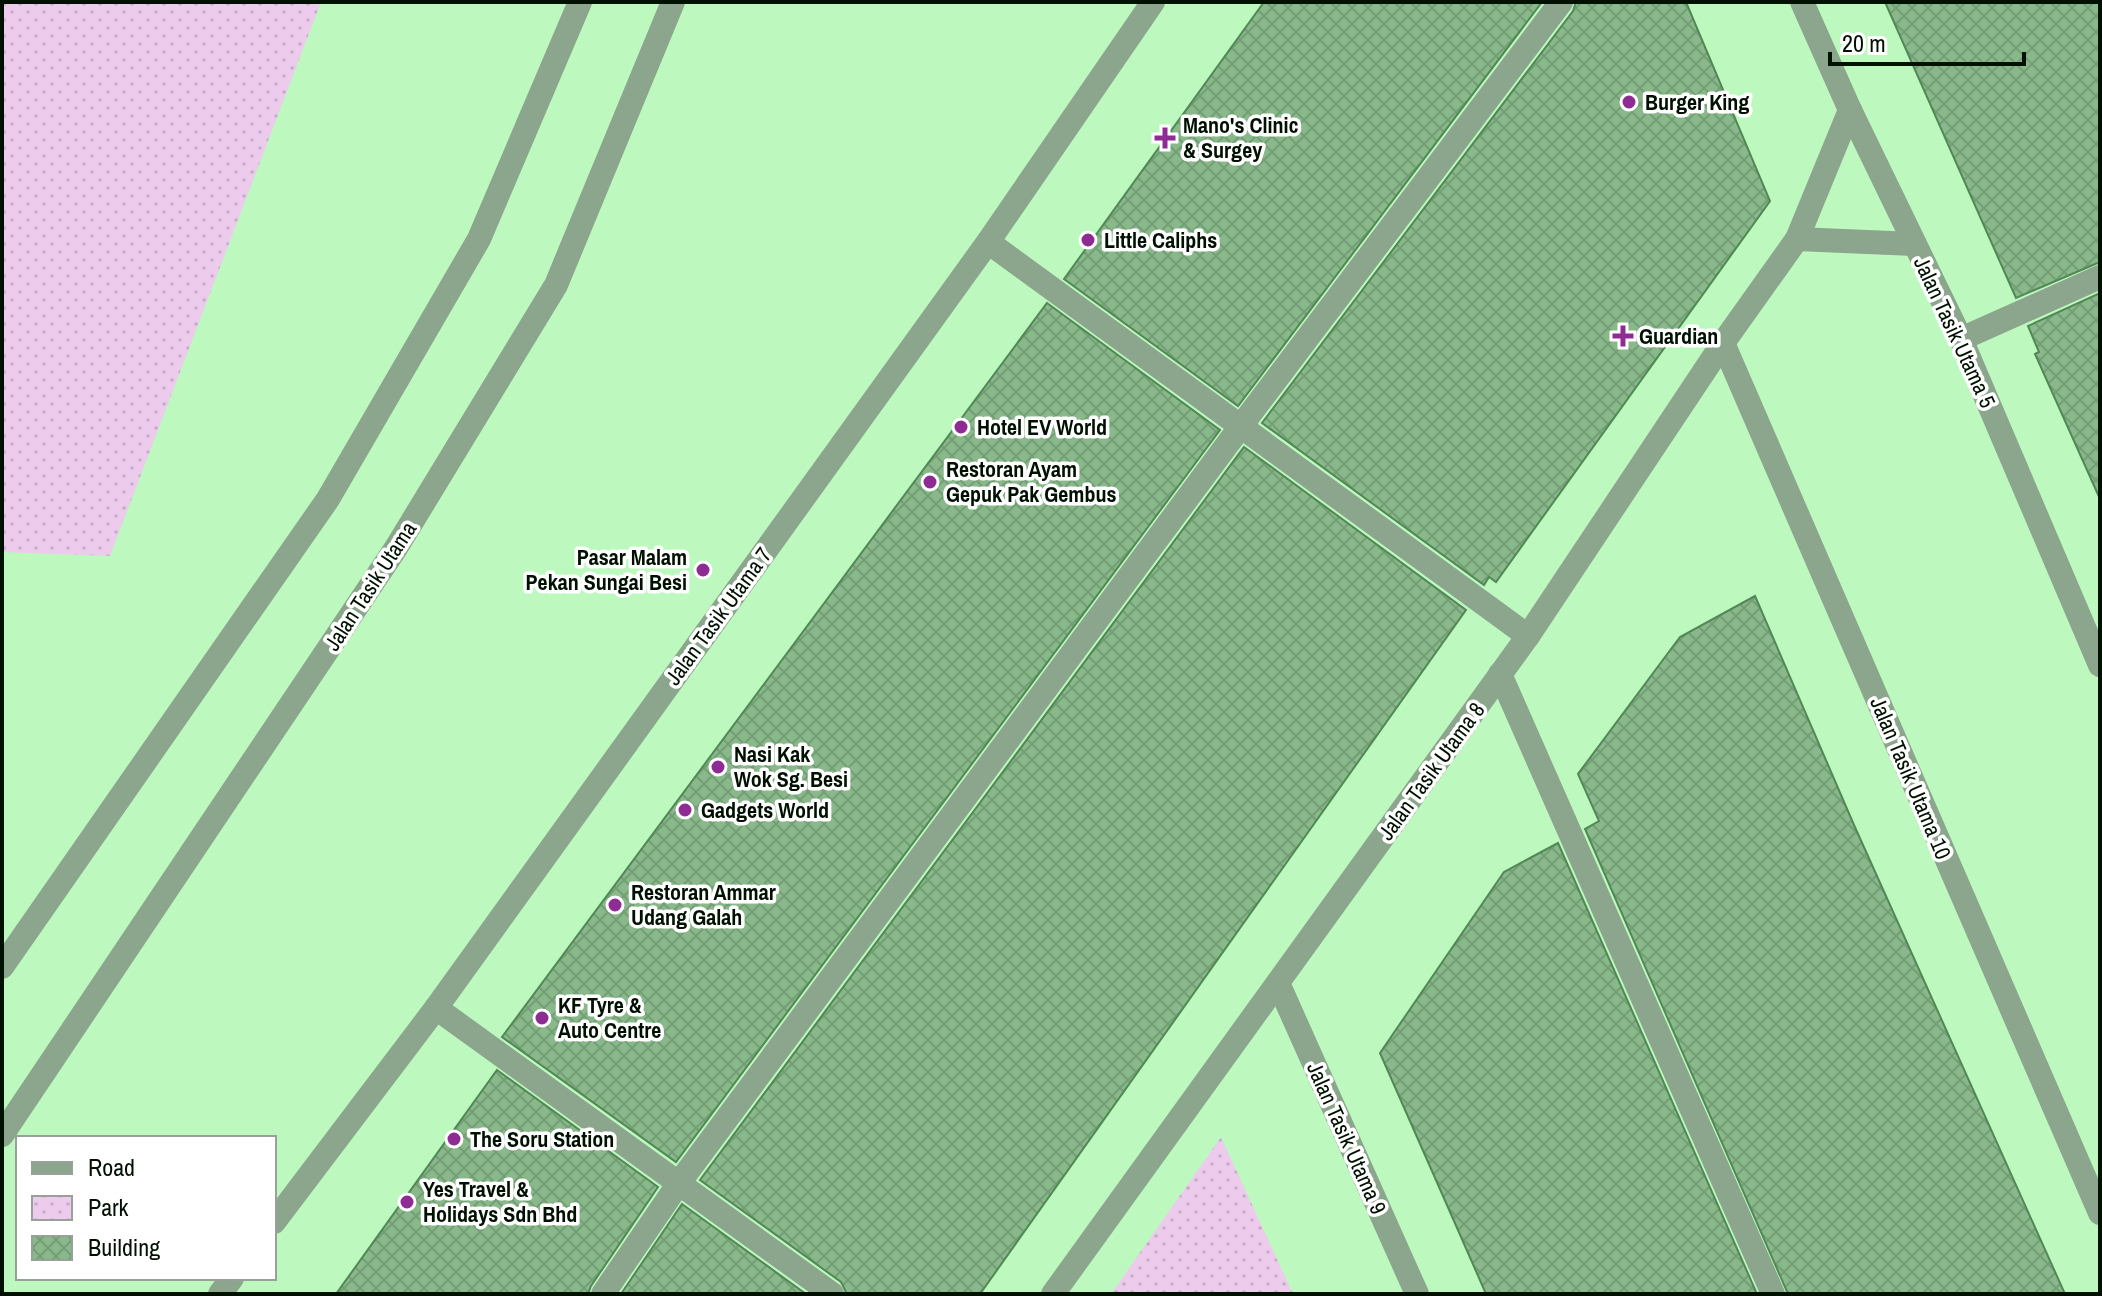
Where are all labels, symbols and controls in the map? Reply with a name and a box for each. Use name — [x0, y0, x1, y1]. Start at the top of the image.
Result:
scale bar — [1830, 16, 2024, 66]
text: 20 m — [1842, 27, 1886, 59]
place label: Burger King — [1645, 87, 1749, 117]
marker: Burger King — [1620, 93, 1638, 111]
place label: Mano's Clinic & Surgey — [1183, 110, 1299, 165]
marker: Mano's Clinic & Surgey — [1154, 127, 1176, 149]
place label: Little Caliphs — [1104, 225, 1217, 255]
marker: Little Caliphs — [1079, 231, 1097, 249]
street label: Jalan Tasik Utama 5 — [1907, 252, 2003, 412]
place label: Guardian — [1639, 321, 1718, 351]
marker: Guardian — [1614, 327, 1632, 345]
place label: Hotel EV World — [977, 412, 1107, 442]
marker: Hotel EV World — [952, 418, 970, 436]
place label: Restoran Ayam Gepuk Pak Gembus — [946, 454, 1116, 509]
marker: Restoran Ayam Gepuk Pak Gembus — [921, 473, 939, 491]
street label: Jalan Tasik Utama — [317, 516, 423, 656]
street label: Jalan Tasik Utama 7 — [658, 541, 778, 691]
place label: Pasar Malam Pekan Sungai Besi — [526, 542, 687, 597]
marker: Pasar Malam Pekan Sungai Besi — [694, 561, 712, 579]
street label: Jalan Tasik Utama 10 — [1863, 692, 1959, 864]
street label: Jalan Tasik Utama 8 — [1371, 696, 1491, 846]
place label: Nasi Kak Wok Sg. Besi — [734, 739, 848, 794]
marker: Nasi Kak Wok Sg. Besi — [709, 758, 727, 776]
place label: Gadgets World — [701, 795, 829, 825]
marker: Gadgets World — [676, 801, 694, 819]
place label: Restoran Ammar Udang Galah — [631, 877, 776, 932]
marker: Restoran Ammar Udang Galah — [606, 896, 624, 914]
place label: KF Tyre & Auto Centre — [558, 990, 661, 1045]
marker: KF Tyre & Auto Centre — [533, 1009, 551, 1027]
street label: Jalan Tasik Utama 9 — [1300, 1057, 1394, 1219]
place label: The Soru Station — [470, 1124, 614, 1154]
marker: The Soru Station — [445, 1130, 463, 1148]
legend — [16, 1136, 276, 1280]
text: Road — [88, 1151, 135, 1183]
place label: Yes Travel & Holidays Sdn Bhd — [423, 1174, 577, 1229]
text: Park — [88, 1191, 129, 1223]
marker: Yes Travel & Holidays Sdn Bhd — [398, 1193, 416, 1211]
text: Building — [88, 1231, 160, 1263]

